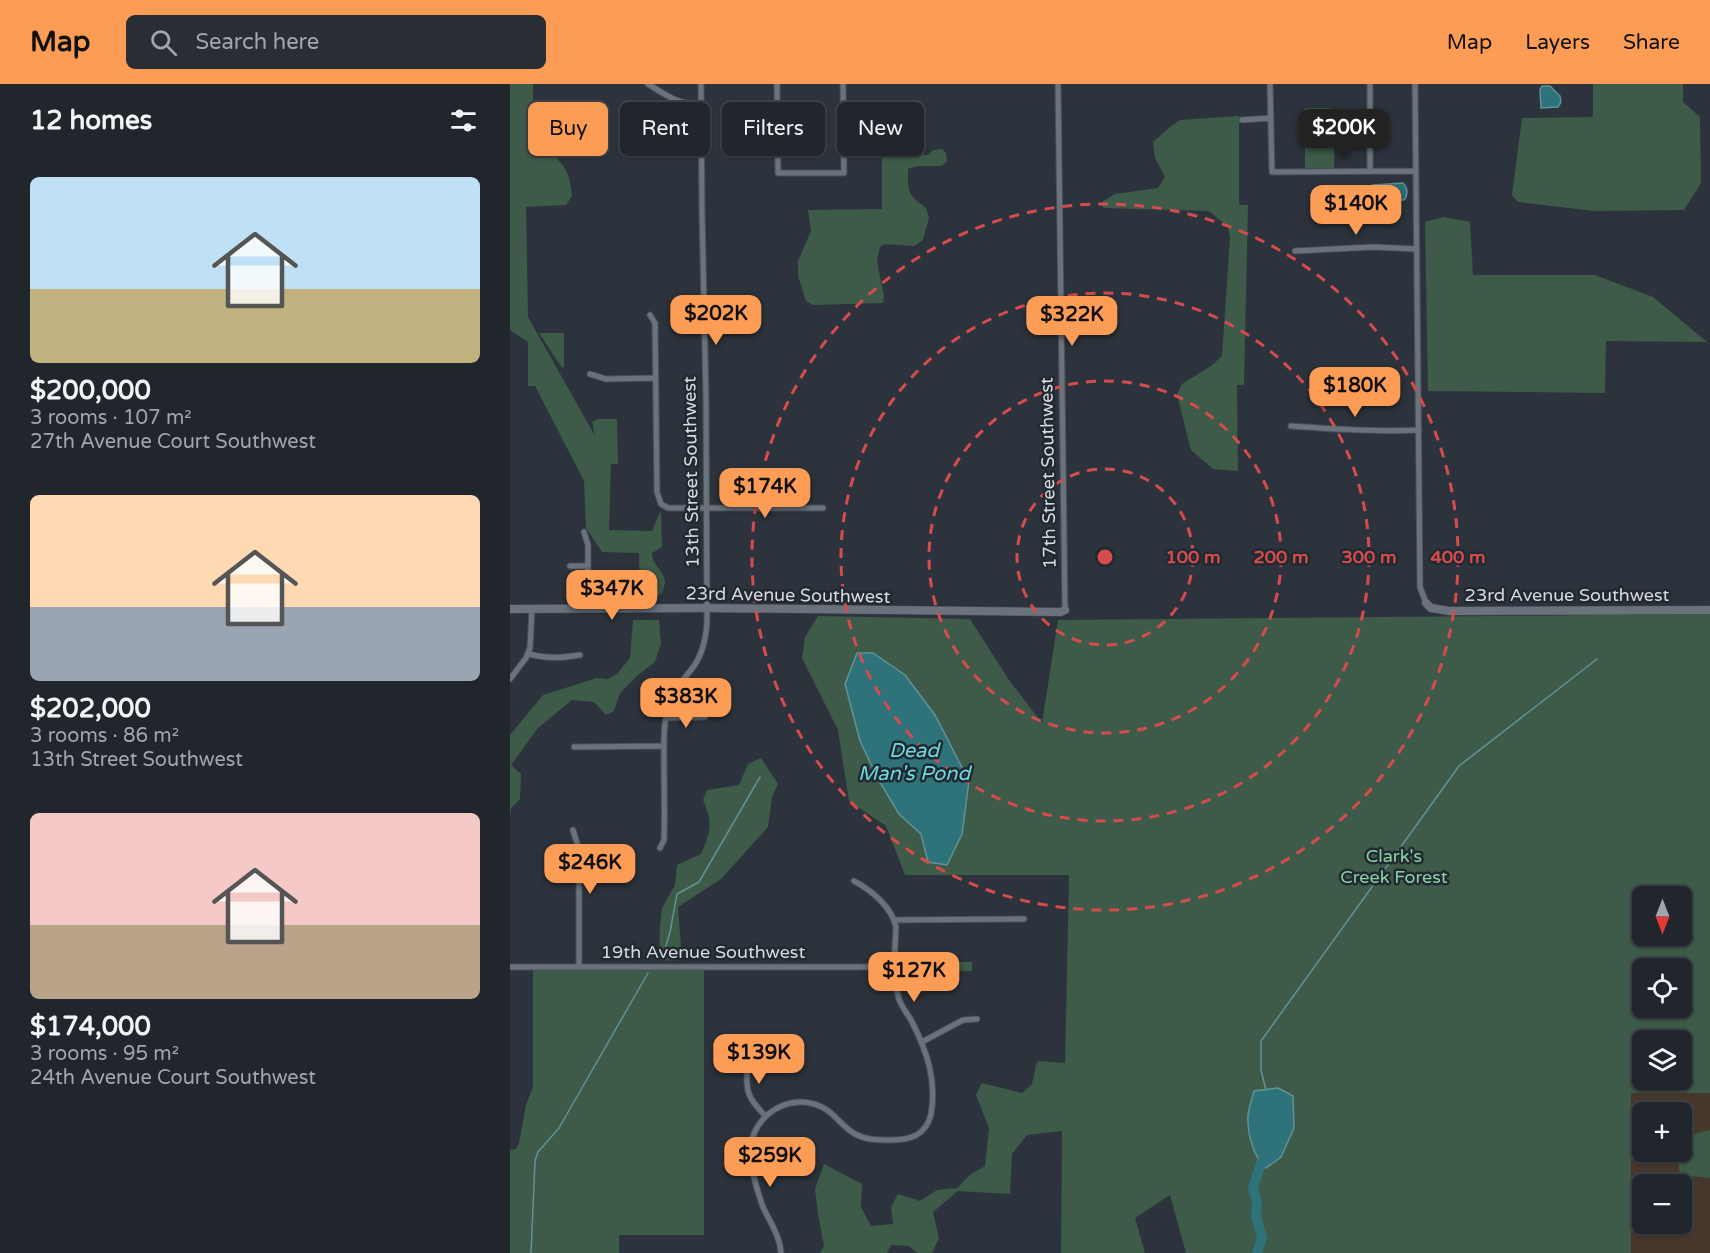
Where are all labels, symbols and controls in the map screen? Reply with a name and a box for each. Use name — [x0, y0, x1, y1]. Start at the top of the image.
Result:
search box — [126, 15, 546, 69]
text: Map — [30, 25, 90, 59]
icon: search — [147, 26, 180, 59]
text: Search here — [195, 29, 319, 55]
text: Map — [1447, 30, 1492, 55]
text: Layers — [1525, 30, 1590, 55]
text: Share — [1623, 30, 1680, 55]
chip: Buy — [528, 102, 608, 156]
chip: Rent — [620, 102, 710, 156]
chip: Filters — [722, 102, 825, 156]
chip: New — [837, 102, 924, 156]
icon: filters — [447, 104, 480, 137]
text: 12 homes — [30, 105, 152, 136]
pin: $200K — [1302, 109, 1386, 160]
text: $200K — [1312, 116, 1376, 140]
pin: $140K — [1314, 185, 1398, 236]
text: $140K — [1324, 192, 1388, 216]
icon: home — [201, 216, 309, 324]
pin: $202K — [674, 295, 758, 346]
pin: $322K — [1030, 296, 1114, 347]
text: $202K — [684, 302, 748, 326]
text: $322K — [1040, 303, 1104, 327]
pin: $180K — [1313, 367, 1397, 418]
text: $180K — [1323, 374, 1387, 398]
text: $200,000 — [30, 375, 151, 406]
street label: 13th Street Southwest — [678, 376, 704, 568]
street label: 17th Street Southwest — [1035, 377, 1061, 569]
text: 3 rooms · 107 m² — [30, 406, 192, 430]
text: 27th Avenue Court Southwest — [30, 430, 316, 454]
pin: $174K — [723, 468, 807, 519]
text: $174K — [733, 475, 797, 499]
icon: home — [201, 534, 309, 642]
text: 100 m — [1165, 546, 1221, 568]
text: 200 m — [1253, 546, 1309, 568]
text: 300 m — [1341, 546, 1397, 568]
text: 400 m — [1430, 546, 1486, 568]
centre of rings — [1095, 547, 1115, 567]
pin: $347K — [570, 570, 654, 621]
text: $347K — [580, 577, 644, 601]
street label: 23rd Avenue Southwest — [685, 582, 891, 608]
street label: 23rd Avenue Southwest — [1465, 584, 1670, 606]
pin: $383K — [644, 678, 728, 729]
text: $383K — [654, 685, 718, 709]
text: $202,000 — [30, 693, 151, 724]
text: 3 rooms · 86 m² — [30, 724, 179, 748]
water label: Dead Man's Pond — [858, 739, 972, 786]
text: 13th Street Southwest — [30, 748, 243, 772]
pin: $246K — [548, 844, 632, 895]
park label: Clark's Creek Forest — [1340, 845, 1448, 888]
text: $246K — [558, 851, 622, 875]
icon: home — [201, 852, 309, 960]
north arrow — [1632, 886, 1692, 946]
map controls — [1632, 886, 1692, 1234]
street label: 19th Avenue Southwest — [601, 941, 805, 963]
pin: $127K — [872, 952, 956, 1003]
button: locate — [1632, 958, 1692, 1018]
text: $127K — [882, 959, 946, 983]
text: $174,000 — [30, 1011, 151, 1042]
button: layers — [1632, 1030, 1692, 1090]
pin: $139K — [717, 1034, 801, 1085]
text: $139K — [727, 1041, 791, 1065]
text: 3 rooms · 95 m² — [30, 1042, 179, 1066]
text: 24th Avenue Court Southwest — [30, 1066, 316, 1090]
button: + — [1632, 1102, 1692, 1162]
pin: $259K — [728, 1137, 812, 1188]
text: $259K — [738, 1144, 802, 1168]
button: − — [1632, 1174, 1692, 1234]

